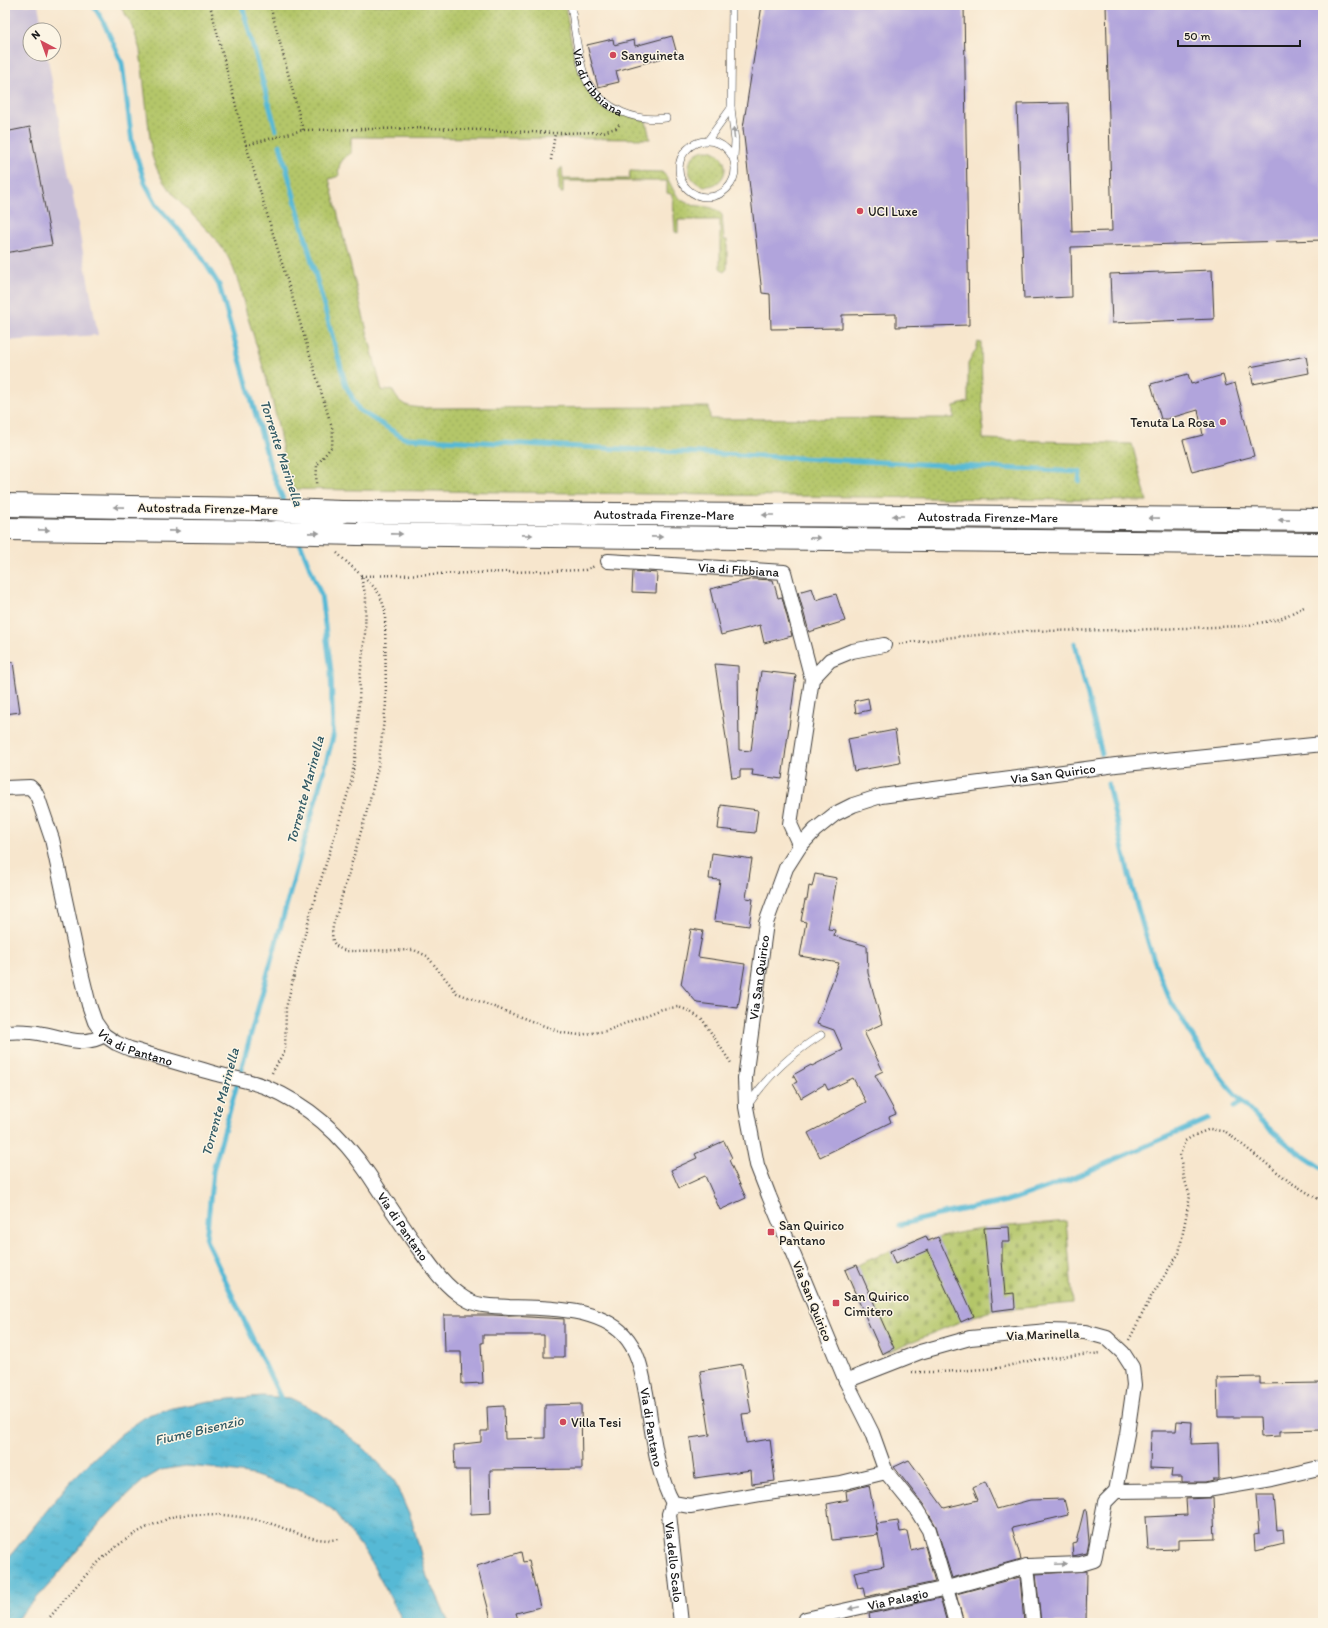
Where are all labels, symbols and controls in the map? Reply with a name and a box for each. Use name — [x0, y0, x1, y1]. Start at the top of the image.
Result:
north arrow — [22, 22, 62, 62]
scale bar — [1178, 22, 1300, 48]
text: N — [29, 27, 43, 42]
text: 50 m — [1184, 29, 1210, 43]
street label: Via di Fibbiana — [570, 47, 625, 120]
place label: Sanguineta — [621, 48, 685, 63]
marker: Sanguineta — [608, 50, 618, 60]
one-way arrow — [731, 127, 737, 139]
place label: UCI Luxe — [868, 204, 918, 219]
marker: UCI Luxe — [855, 206, 865, 216]
water label: Torrente Marinella — [256, 398, 307, 509]
place label: Tenuta La Rosa — [1130, 415, 1215, 430]
marker: Tenuta La Rosa — [1218, 417, 1228, 427]
street label: Autostrada Firenze-Mare — [138, 500, 278, 517]
one-way arrow — [112, 504, 125, 510]
street label: Autostrada Firenze-Mare — [594, 507, 734, 523]
street label: Autostrada Firenze-Mare — [918, 509, 1058, 525]
one-way arrow — [761, 512, 774, 518]
one-way arrow — [892, 512, 904, 519]
one-way arrow — [1147, 515, 1160, 521]
one-way arrow — [1277, 517, 1290, 523]
one-way arrow — [38, 527, 51, 533]
one-way arrow — [168, 528, 181, 534]
one-way arrow — [308, 530, 321, 536]
one-way arrow — [391, 531, 404, 537]
one-way arrow — [521, 532, 533, 539]
one-way arrow — [651, 534, 664, 540]
one-way arrow — [809, 535, 821, 542]
street label: Via di Fibbiana — [698, 560, 780, 580]
water label: Torrente Marinella — [283, 734, 328, 846]
street label: Via San Quirico — [1010, 761, 1097, 787]
street label: Via San Quirico — [746, 934, 772, 1021]
street label: Via di Pantano — [94, 1026, 175, 1069]
water label: Torrente Marinella — [198, 1046, 243, 1158]
street label: Via di Pantano — [374, 1189, 432, 1264]
place label: San Quirico Pantano — [779, 1218, 844, 1248]
marker: San Quirico Pantano — [766, 1227, 776, 1237]
street label: Via San Quirico — [790, 1259, 836, 1344]
place label: San Quirico Cimitero — [844, 1289, 909, 1319]
marker: San Quirico Cimitero — [831, 1298, 841, 1308]
street label: Via Marinella — [1006, 1326, 1080, 1343]
street label: Via di Pantano — [637, 1386, 666, 1469]
water label: Fiume Bisenzio — [153, 1412, 246, 1449]
place label: Villa Tesi — [571, 1415, 621, 1430]
marker: Villa Tesi — [558, 1417, 568, 1427]
street label: Via dello Scalo — [662, 1521, 686, 1603]
one-way arrow — [1055, 1561, 1067, 1568]
street label: Via Palagio — [866, 1585, 930, 1613]
one-way arrow — [848, 1606, 860, 1612]

